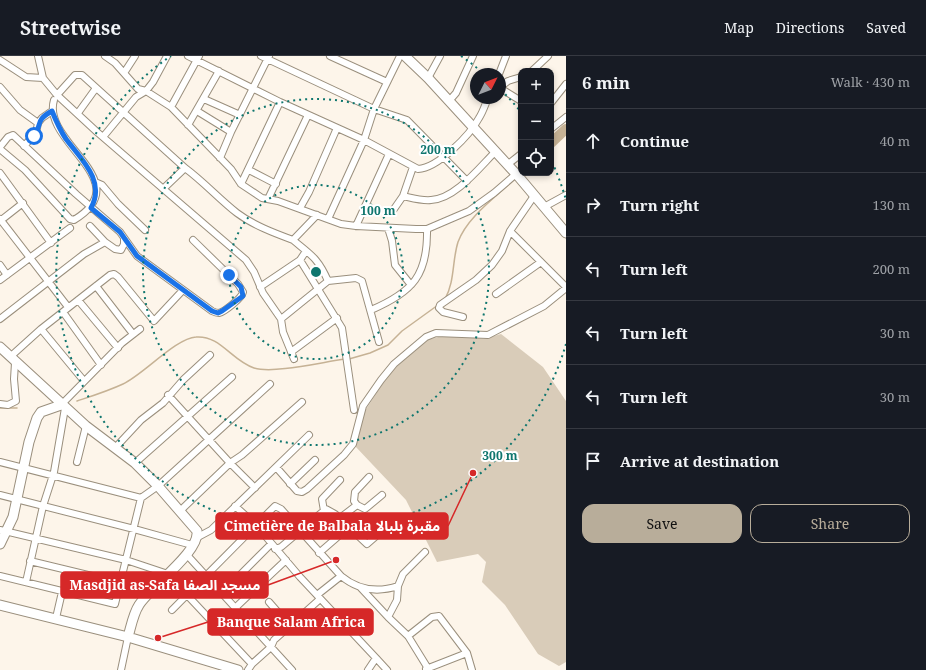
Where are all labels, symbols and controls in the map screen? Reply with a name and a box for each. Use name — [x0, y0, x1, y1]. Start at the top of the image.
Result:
text: Streetwise — [20, 15, 121, 41]
text: Map — [724, 18, 754, 37]
text: Directions — [776, 18, 844, 37]
text: Saved — [866, 18, 906, 37]
north arrow — [470, 68, 506, 104]
map controls — [518, 68, 554, 176]
button: + — [518, 68, 554, 104]
text: 6 min — [582, 71, 630, 94]
text: Walk · 430 m — [831, 73, 910, 91]
button: − — [518, 104, 554, 140]
route start — [25, 127, 43, 145]
icon: ahead — [582, 130, 604, 152]
text: Continue — [620, 131, 689, 151]
text: 40 m — [880, 132, 910, 150]
button: locate — [518, 140, 554, 176]
text: 200 m — [420, 141, 456, 158]
icon: right — [582, 194, 604, 216]
text: Turn right — [620, 195, 699, 215]
text: 130 m — [873, 196, 910, 214]
text: 100 m — [360, 202, 396, 219]
icon: left — [582, 258, 604, 280]
text: Turn left — [620, 259, 688, 279]
text: 200 m — [873, 260, 910, 278]
centre of rings — [309, 265, 323, 279]
route end — [220, 266, 238, 284]
icon: left — [582, 322, 604, 344]
text: Turn left — [620, 323, 688, 343]
text: 30 m — [880, 324, 910, 342]
icon: left — [582, 386, 604, 408]
text: Turn left — [620, 387, 688, 407]
text: 30 m — [880, 388, 910, 406]
text: 300 m — [482, 447, 518, 464]
icon: arrive — [582, 450, 604, 472]
text: Arrive at destination — [620, 451, 779, 471]
button: Save — [582, 504, 742, 543]
button: Share — [750, 504, 910, 543]
callout: Cimetière de Balbala مقبرة بلبالا — [216, 513, 448, 539]
text: Cimetière de Balbala مقبرة بلبالا — [224, 516, 440, 535]
callout: Masdjid as-Safa مسجد الصفا — [61, 572, 268, 598]
text: Masdjid as-Safa مسجد الصفا — [70, 575, 260, 594]
callout: Banque Salam Africa — [208, 609, 373, 635]
text: Banque Salam Africa — [217, 612, 365, 631]

